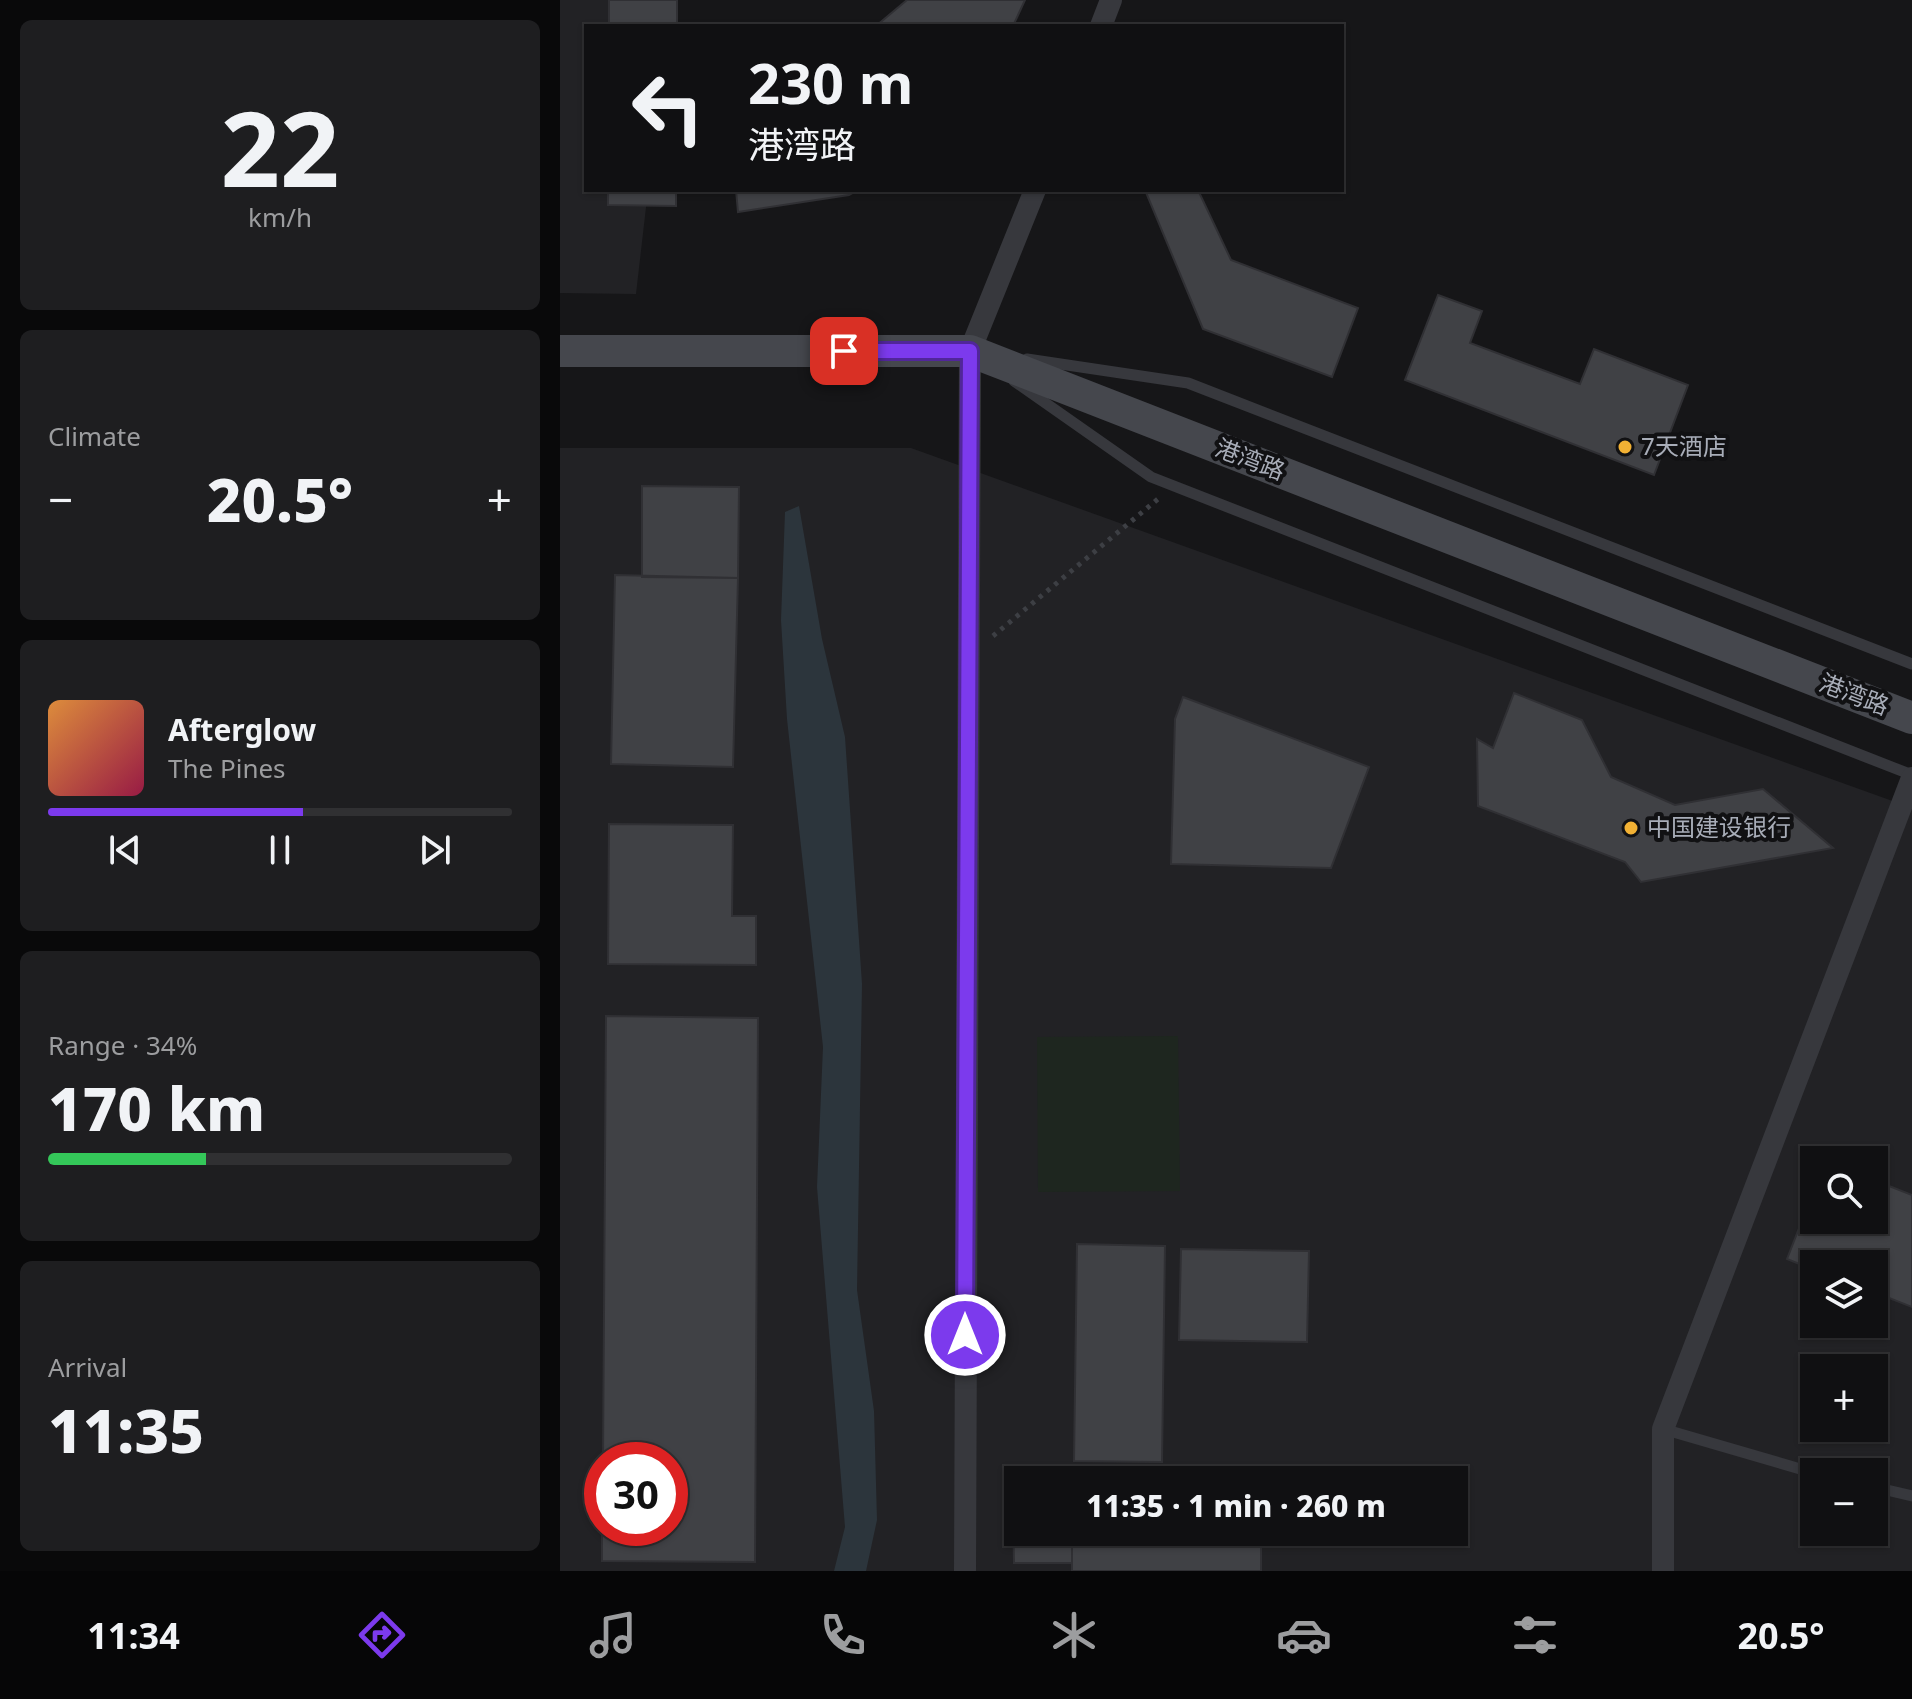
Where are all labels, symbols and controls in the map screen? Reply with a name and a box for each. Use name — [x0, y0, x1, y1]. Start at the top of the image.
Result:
text: 230 m — [748, 44, 913, 120]
icon: left — [616, 56, 720, 160]
text: 22 — [221, 76, 339, 217]
text: 港湾路 — [748, 120, 856, 169]
text: km/h — [248, 199, 312, 235]
pin — [810, 317, 878, 385]
icon: arrive — [822, 329, 866, 373]
text: Climate — [48, 418, 141, 454]
place label: 7天酒店 — [1641, 429, 1727, 462]
street label: 港湾路 — [1211, 430, 1290, 487]
marker: 7天酒店 — [1616, 438, 1634, 456]
text: 20.5° — [207, 458, 353, 540]
text: − — [48, 469, 73, 529]
text: + — [487, 469, 512, 529]
street label: 港湾路 — [1815, 665, 1894, 722]
text: Afterglow — [168, 709, 316, 750]
text: The Pines — [168, 750, 286, 786]
place label: 中国建设银行 — [1647, 810, 1791, 843]
marker: 中国建设银行 — [1622, 819, 1640, 837]
icon: previous — [103, 828, 147, 872]
icon: pause — [258, 828, 302, 872]
icon: next — [413, 828, 457, 872]
text: Range · 34% — [48, 1027, 197, 1063]
text: 170 km — [48, 1067, 265, 1149]
map controls — [1800, 1146, 1888, 1546]
button: search — [1800, 1146, 1888, 1234]
button: layers — [1800, 1250, 1888, 1338]
position arrow — [923, 1293, 1007, 1377]
text: Arrival — [48, 1349, 127, 1385]
button: + — [1800, 1354, 1888, 1442]
text: 11:35 — [48, 1389, 204, 1471]
speed limit sign: 30 — [584, 1442, 688, 1546]
button: − — [1800, 1458, 1888, 1546]
text: 11:35 · 1 min · 260 m — [1086, 1485, 1386, 1526]
icon: directions — [354, 1607, 410, 1663]
icon: music — [585, 1607, 641, 1663]
icon: phone — [815, 1607, 871, 1663]
icon: climate — [1046, 1607, 1102, 1663]
icon: car — [1276, 1607, 1332, 1663]
icon: filters — [1507, 1607, 1563, 1663]
text: 11:34 — [87, 1611, 180, 1660]
text: 20.5° — [1737, 1611, 1825, 1660]

